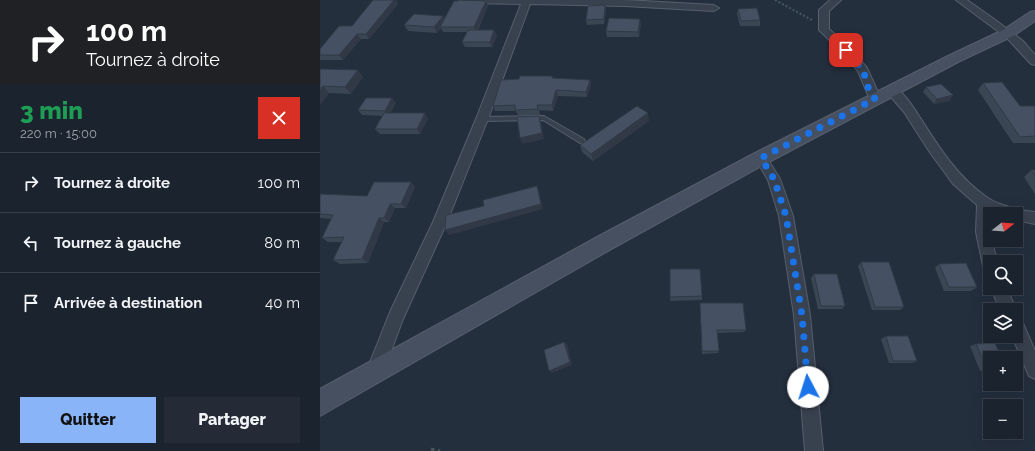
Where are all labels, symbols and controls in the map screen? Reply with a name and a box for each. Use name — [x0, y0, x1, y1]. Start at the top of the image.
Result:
text: 100 m — [86, 15, 167, 48]
icon: right — [20, 16, 72, 68]
pin — [829, 33, 863, 67]
icon: arrive — [835, 39, 857, 61]
text: Tournez à droite — [86, 49, 220, 70]
text: 3 min — [20, 96, 83, 125]
button: close — [258, 97, 300, 139]
text: 220 m · 15:00 — [20, 126, 97, 141]
icon: right — [20, 172, 42, 194]
text: Tournez à droite — [54, 174, 170, 192]
text: 100 m — [258, 174, 300, 192]
north arrow — [983, 207, 1023, 247]
map controls — [983, 207, 1023, 439]
icon: left — [20, 232, 42, 254]
text: Tournez à gauche — [54, 234, 181, 252]
text: 80 m — [264, 234, 300, 252]
button: search — [983, 255, 1023, 295]
icon: arrive — [20, 292, 42, 314]
text: Arrivée à destination — [54, 294, 202, 312]
text: 40 m — [265, 294, 300, 312]
button: layers — [983, 303, 1023, 343]
button: + — [983, 351, 1023, 391]
position arrow — [787, 366, 829, 408]
button: Quitter — [20, 397, 156, 443]
button: Partager — [164, 397, 300, 443]
button: − — [983, 399, 1023, 439]

